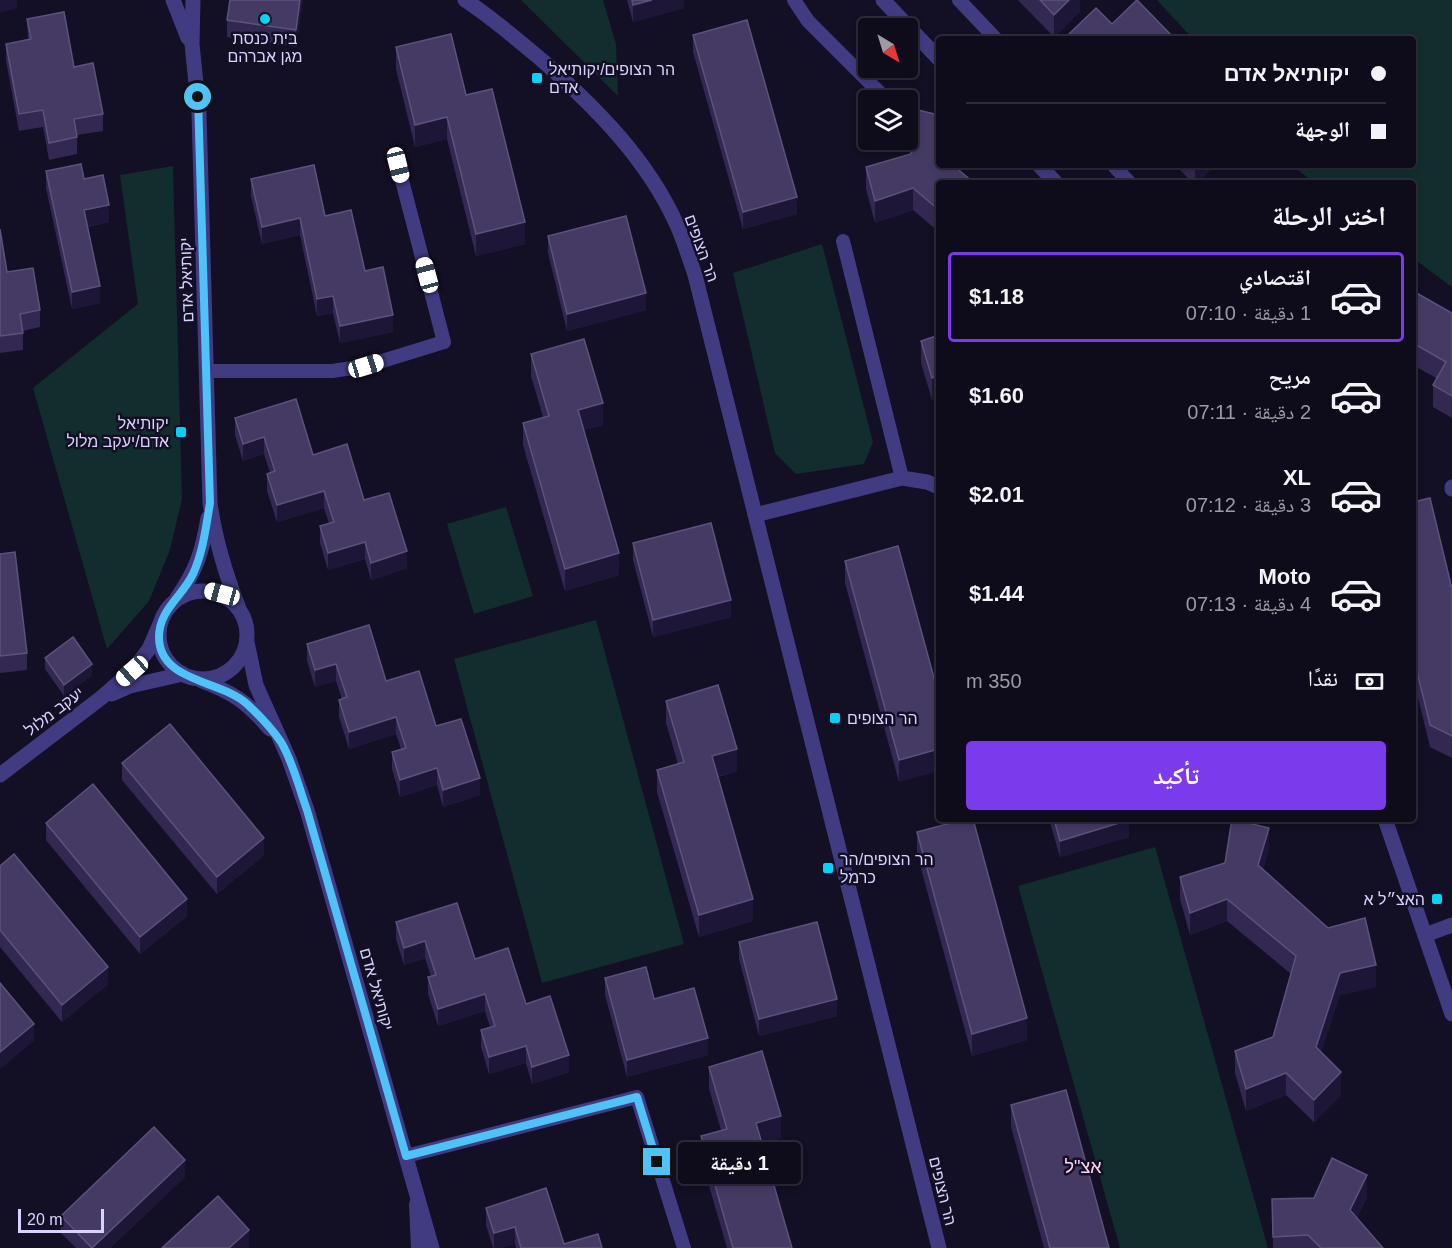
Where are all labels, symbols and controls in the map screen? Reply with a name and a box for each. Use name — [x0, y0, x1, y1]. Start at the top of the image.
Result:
marker: בית כנסת מגן אברהם — [258, 12, 272, 26]
north arrow — [858, 18, 918, 78]
map controls — [858, 18, 918, 150]
place label: בית כנסת מגן אברהם — [227, 30, 303, 65]
place label: הר הצופים/יקותיאל אדם — [549, 61, 675, 96]
text: יקותיאל אדם — [1224, 61, 1350, 86]
marker: הר הצופים/יקותיאל אדם — [530, 71, 544, 85]
route start — [184, 83, 211, 110]
button: layers — [858, 90, 918, 150]
text: الوجهة — [1295, 117, 1350, 142]
car — [385, 145, 411, 185]
text: اختر الرحلة — [1272, 201, 1386, 231]
street label: הר הצופים — [681, 212, 722, 284]
street label: יקותיאל אדם — [177, 237, 196, 323]
car — [414, 255, 440, 295]
text: اقتصادي — [1239, 265, 1311, 290]
icon: car — [1329, 270, 1383, 324]
text: $1.18 — [969, 284, 1024, 309]
text: 1 دقيقة · 07:10 — [1186, 302, 1311, 324]
car — [346, 352, 386, 380]
text: مريح — [1268, 364, 1311, 389]
icon: car — [1329, 369, 1383, 423]
text: $1.60 — [969, 383, 1024, 408]
text: 2 دقيقة · 07:11 — [1187, 401, 1311, 423]
place label: יקותיאל אדם/יעקב מלול — [66, 415, 169, 450]
marker: יקותיאל אדם/יעקב מלול — [174, 425, 188, 439]
text: XL — [1283, 465, 1311, 490]
icon: car — [1329, 468, 1383, 522]
text: $2.01 — [969, 482, 1024, 507]
text: 3 دقيقة · 07:12 — [1186, 494, 1311, 516]
text: Moto — [1258, 564, 1311, 589]
icon: car — [1329, 567, 1383, 621]
car — [202, 581, 242, 607]
text: $1.44 — [969, 581, 1024, 606]
text: 4 دقيقة · 07:13 — [1186, 593, 1311, 615]
car — [113, 652, 151, 690]
icon: cash — [1353, 665, 1386, 698]
text: نقدًا — [1308, 666, 1338, 691]
text: 350 m — [966, 670, 1022, 692]
street label: יעקב מלול — [22, 684, 87, 739]
place label: הר הצופים — [847, 710, 918, 727]
marker: הר הצופים — [828, 711, 842, 725]
button: تأكيد — [966, 741, 1386, 810]
place label: הר הצופים/הר כרמל — [840, 851, 934, 886]
marker: הר הצופים/הר כרמל — [821, 861, 835, 875]
place label: האצ״ל א — [1363, 891, 1425, 908]
marker: האצ״ל א — [1430, 892, 1444, 906]
street label: יקותיאל אדם — [357, 946, 396, 1032]
callout: 1 دقيقة — [678, 1141, 801, 1183]
route end — [643, 1148, 670, 1175]
text: 1 دقيقة — [710, 1152, 769, 1174]
street label: הר הצופים — [926, 1155, 959, 1227]
district label: אצ"ל — [1064, 1157, 1102, 1177]
scale bar — [18, 1206, 104, 1234]
text: 20 m — [27, 1211, 63, 1228]

